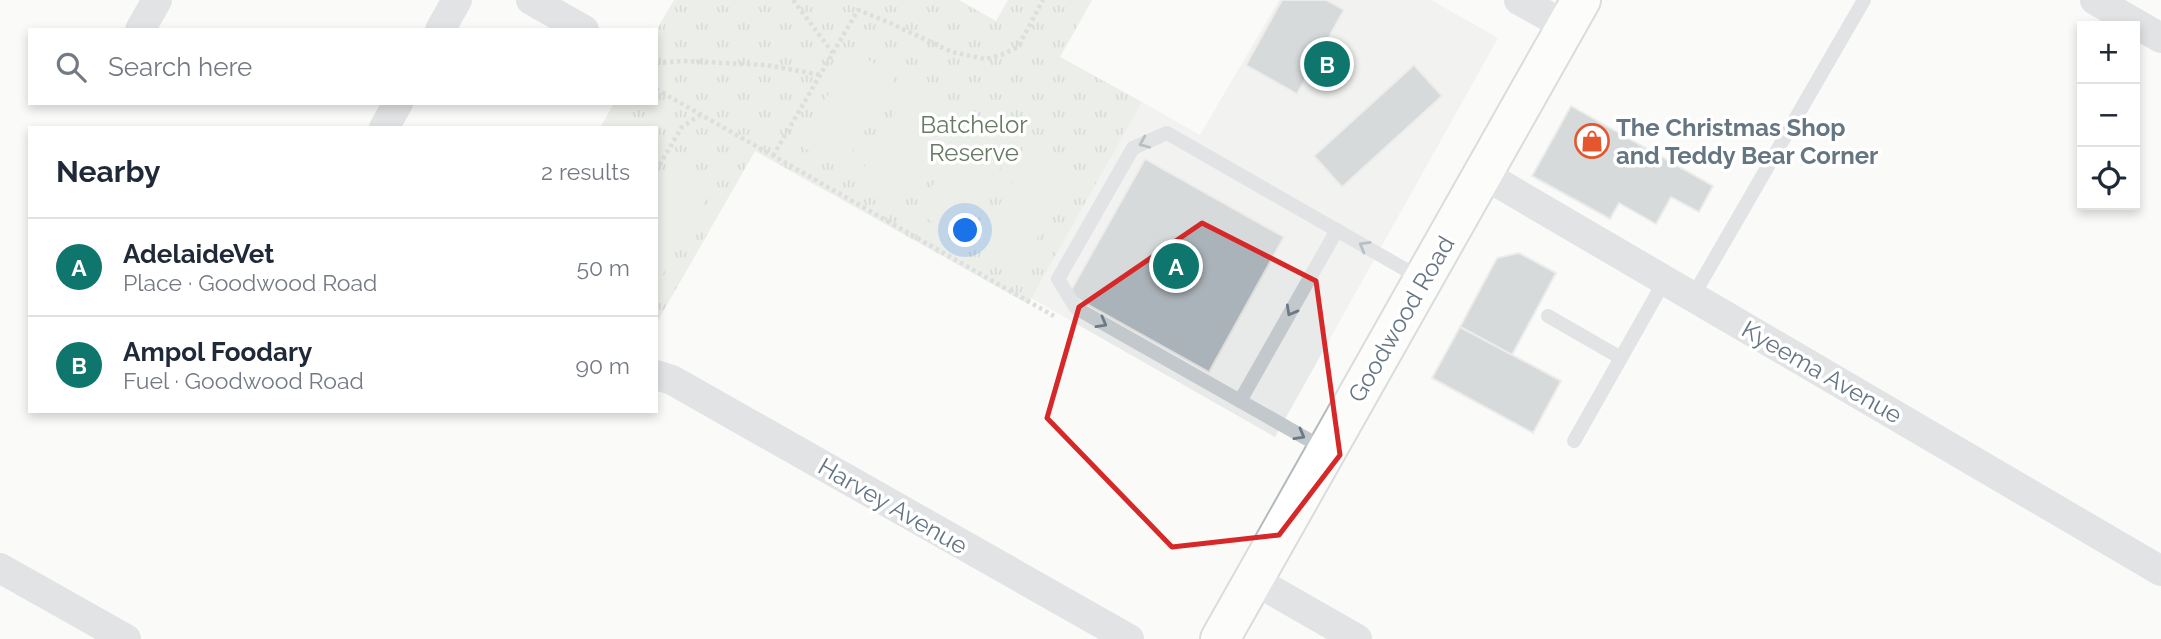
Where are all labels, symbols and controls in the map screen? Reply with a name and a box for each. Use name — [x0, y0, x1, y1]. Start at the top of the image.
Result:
map controls — [2077, 21, 2140, 210]
button: + — [2077, 21, 2140, 84]
search box — [28, 28, 658, 105]
pin: B — [1304, 38, 1350, 90]
icon: search — [52, 48, 90, 86]
text: Search here — [108, 52, 252, 82]
button: − — [2077, 84, 2140, 147]
park label: Batchelor Reserve — [920, 110, 1028, 167]
place label: The Christmas Shop and Teddy Bear Corner — [1616, 113, 1878, 170]
shop icon: The Christmas Shop and Teddy Bear Corner — [1573, 122, 1611, 160]
one-way arrow — [1139, 134, 1151, 148]
button: locate — [2077, 147, 2140, 210]
text: Nearby — [56, 154, 160, 189]
text: 2 results — [541, 158, 630, 185]
your location — [948, 213, 982, 247]
street label: Goodwood Road — [1342, 231, 1460, 407]
text: AdelaideVet — [123, 239, 274, 269]
pin: A — [1153, 240, 1199, 292]
one-way arrow — [1359, 241, 1371, 254]
text: A — [71, 254, 87, 281]
text: 50 m — [576, 254, 630, 281]
text: Place · Goodwood Road — [123, 269, 377, 296]
one-way arrow — [1286, 304, 1299, 316]
street label: Kyeema Avenue — [1737, 314, 1907, 430]
one-way arrow — [1094, 315, 1107, 328]
text: Ampol Foodary — [123, 337, 312, 367]
text: B — [71, 352, 87, 379]
text: 90 m — [575, 352, 630, 379]
text: Fuel · Goodwood Road — [123, 367, 364, 394]
one-way arrow — [1292, 427, 1305, 440]
street label: Harvey Avenue — [813, 452, 973, 560]

